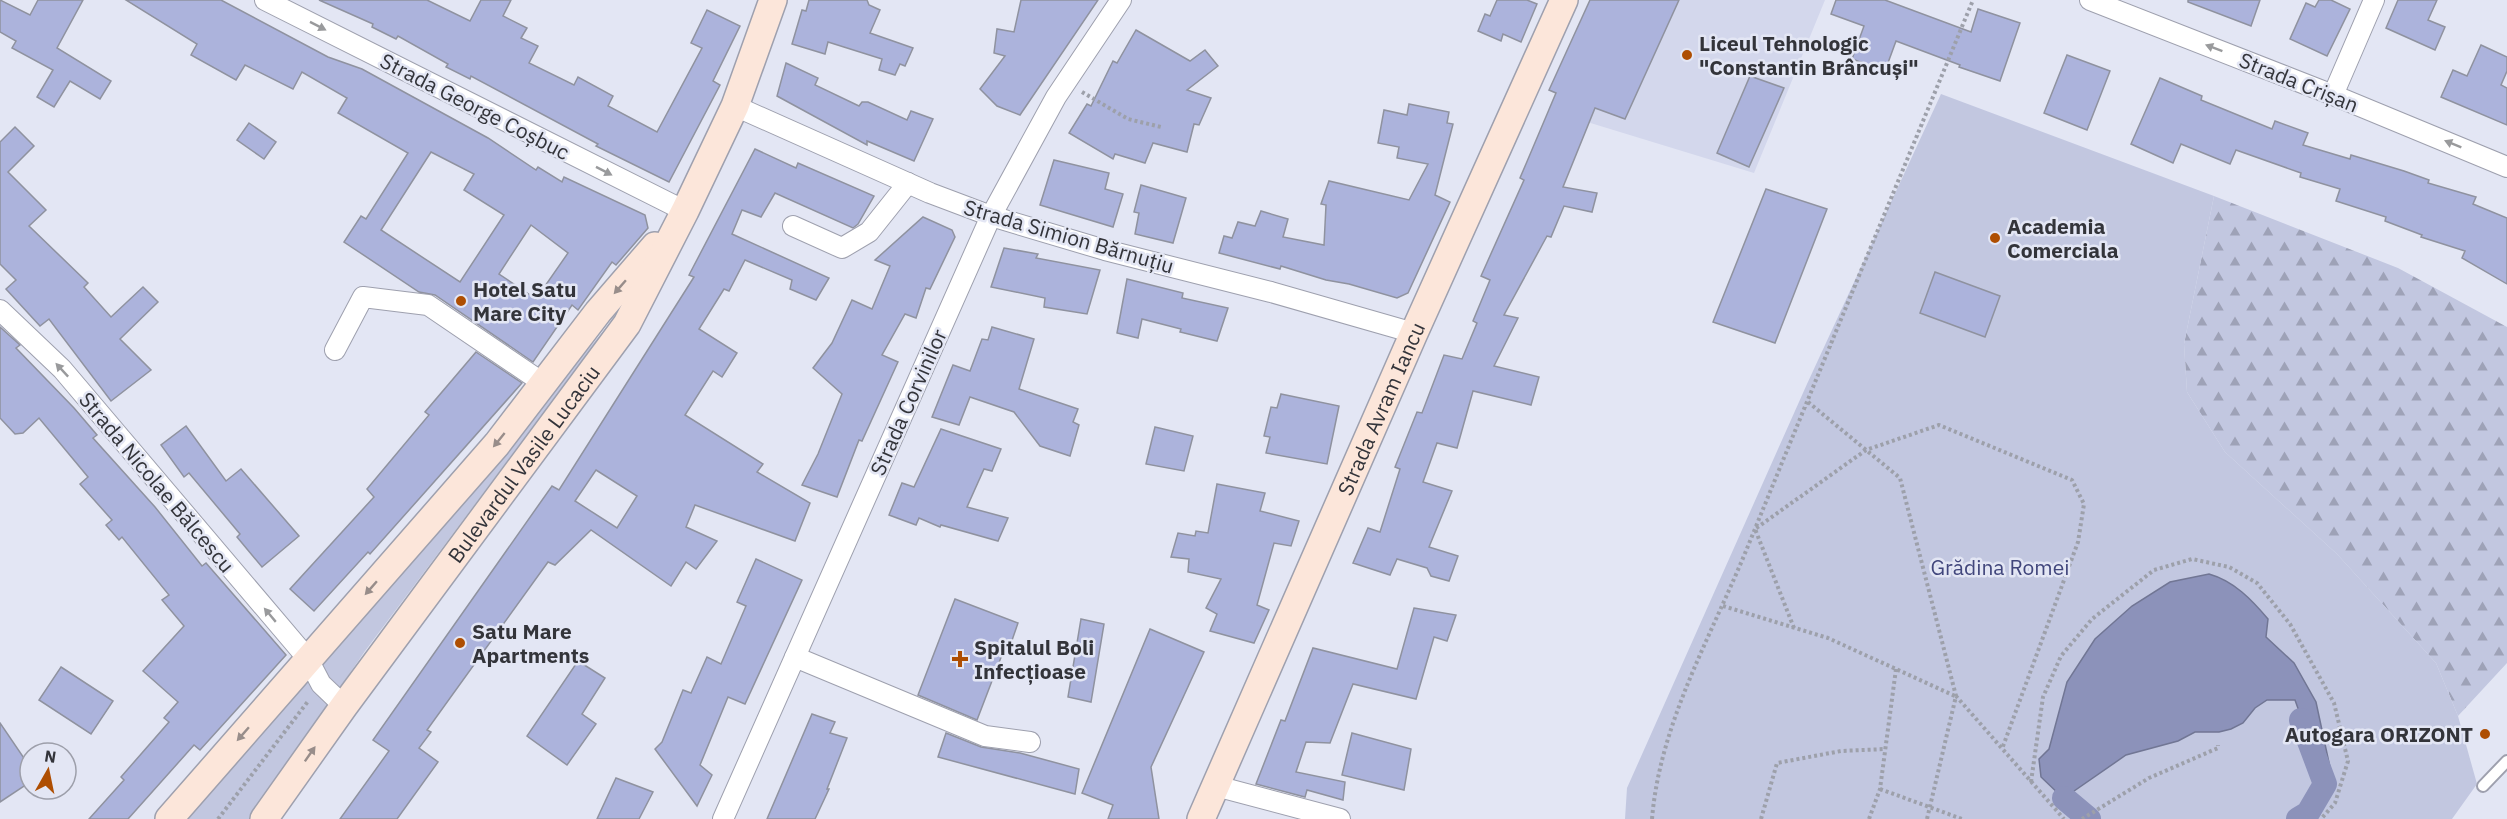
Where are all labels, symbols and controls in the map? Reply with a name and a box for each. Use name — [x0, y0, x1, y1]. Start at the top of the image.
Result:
one-way arrow — [309, 22, 326, 31]
place label: Liceul Tehnologic "Constantin Brâncuși" — [1699, 29, 1919, 81]
one-way arrow — [2204, 43, 2222, 53]
street label: Strada Crișan — [2235, 45, 2363, 119]
street label: Strada George Coșbuc — [376, 46, 574, 166]
marker: Liceul Tehnologic "Constantin Brâncuși" — [1680, 48, 1694, 62]
one-way arrow — [2444, 139, 2462, 148]
one-way arrow — [596, 166, 613, 175]
street label: Strada Simion Bărnuțiu — [961, 193, 1177, 279]
place label: Academia Comerciala — [2007, 212, 2119, 264]
marker: Academia Comerciala — [1988, 231, 2002, 245]
place label: Hotel Satu Mare City — [473, 275, 577, 327]
one-way arrow — [613, 279, 626, 295]
marker: Hotel Satu Mare City — [454, 294, 468, 308]
street label: Strada Avram Iancu — [1331, 318, 1431, 500]
street label: Strada Corvinilor — [863, 324, 953, 480]
street label: Bulevardul Vasile Lucaciu — [441, 359, 606, 568]
one-way arrow — [55, 363, 69, 378]
street label: Strada Nicolae Bălcescu — [73, 386, 241, 578]
one-way arrow — [493, 433, 505, 448]
park label: Grădina Romei — [1931, 553, 2069, 581]
one-way arrow — [364, 580, 378, 595]
one-way arrow — [264, 608, 277, 623]
place label: Satu Mare Apartments — [472, 617, 589, 669]
place label: Spitalul Boli Infecțioase — [974, 633, 1094, 685]
marker: Satu Mare Apartments — [453, 636, 467, 650]
marker: Spitalul Boli Infecțioase — [951, 650, 969, 668]
place label: Autogara ORIZONT — [2285, 720, 2473, 748]
one-way arrow — [236, 726, 249, 742]
marker: Autogara ORIZONT — [2478, 727, 2492, 741]
north arrow — [18, 741, 78, 801]
text: N — [43, 745, 58, 767]
one-way arrow — [304, 746, 315, 762]

